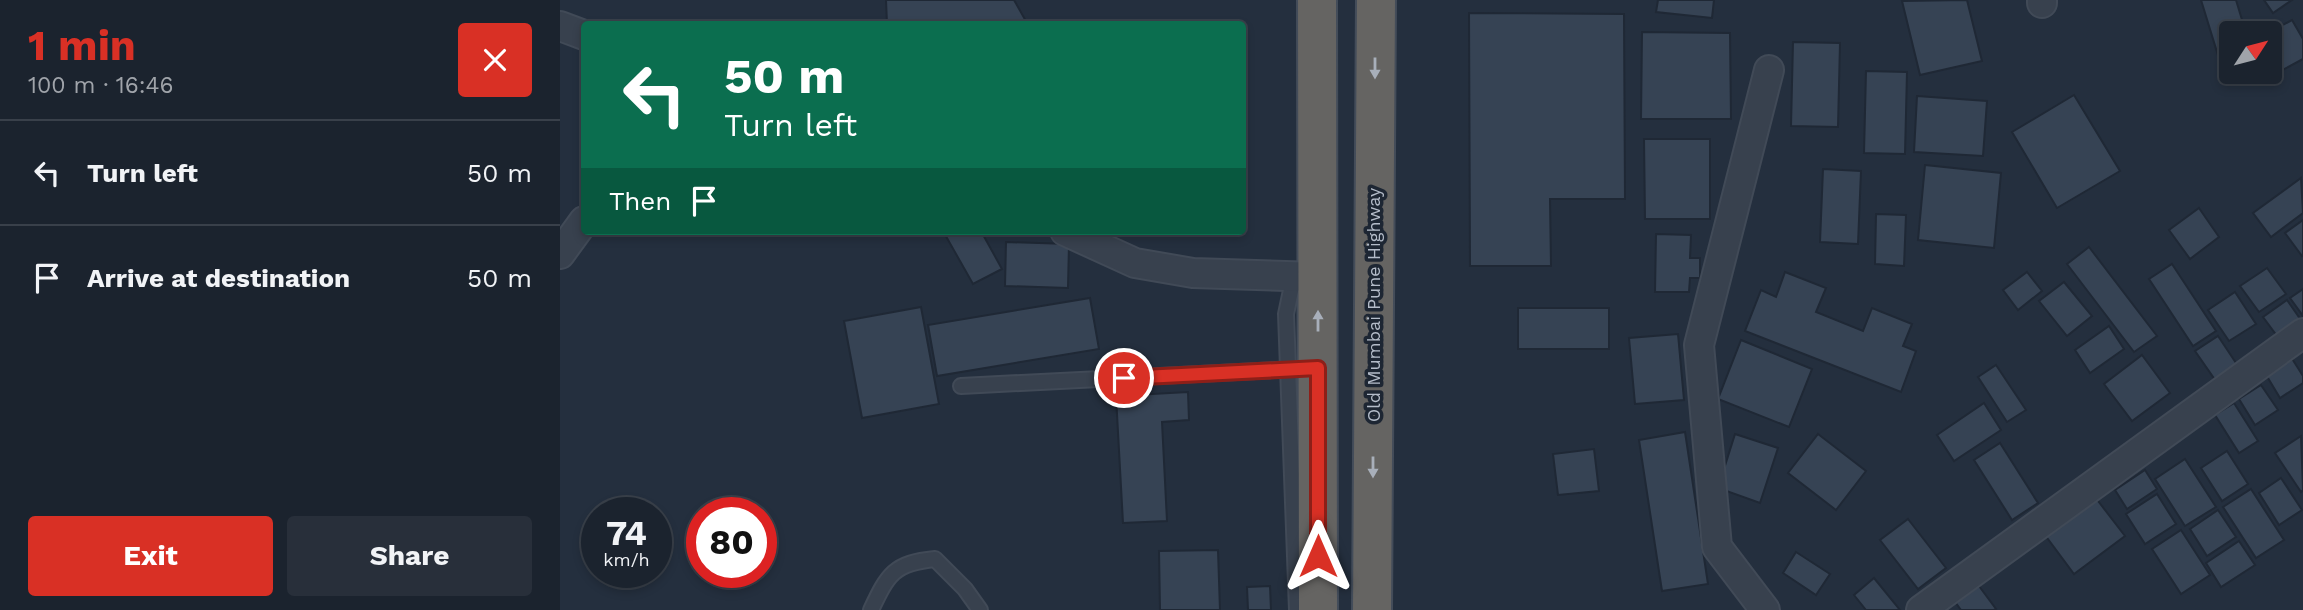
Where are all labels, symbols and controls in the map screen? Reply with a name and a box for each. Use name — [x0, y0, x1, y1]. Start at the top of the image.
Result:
text: 1 min — [28, 21, 136, 70]
north arrow — [2219, 21, 2282, 84]
map controls — [2219, 21, 2282, 84]
button: close — [458, 23, 532, 97]
text: 50 m — [724, 47, 844, 105]
icon: left — [609, 49, 700, 140]
one-way arrow — [1369, 57, 1381, 79]
text: 100 m · 16:46 — [28, 72, 174, 99]
text: Turn left — [724, 106, 857, 144]
icon: left — [28, 154, 66, 192]
text: Turn left — [87, 158, 198, 188]
text: 50 m — [467, 158, 532, 188]
icon: arrive — [685, 182, 723, 220]
text: Then — [609, 186, 671, 216]
street label: Old Mumbai Pune Highway — [1363, 187, 1384, 422]
icon: arrive — [28, 259, 66, 297]
text: Arrive at destination — [87, 263, 350, 293]
text: 50 m — [467, 263, 532, 293]
one-way arrow — [1312, 310, 1324, 332]
pin — [1094, 348, 1154, 408]
icon: arrive — [1105, 359, 1143, 397]
one-way arrow — [1367, 456, 1379, 478]
speed limit sign: 80 — [686, 497, 777, 588]
text: 74 — [606, 512, 647, 554]
button: Exit — [28, 516, 273, 596]
button: Share — [287, 516, 532, 596]
position arrow — [1281, 519, 1355, 593]
text: km/h — [603, 549, 650, 570]

